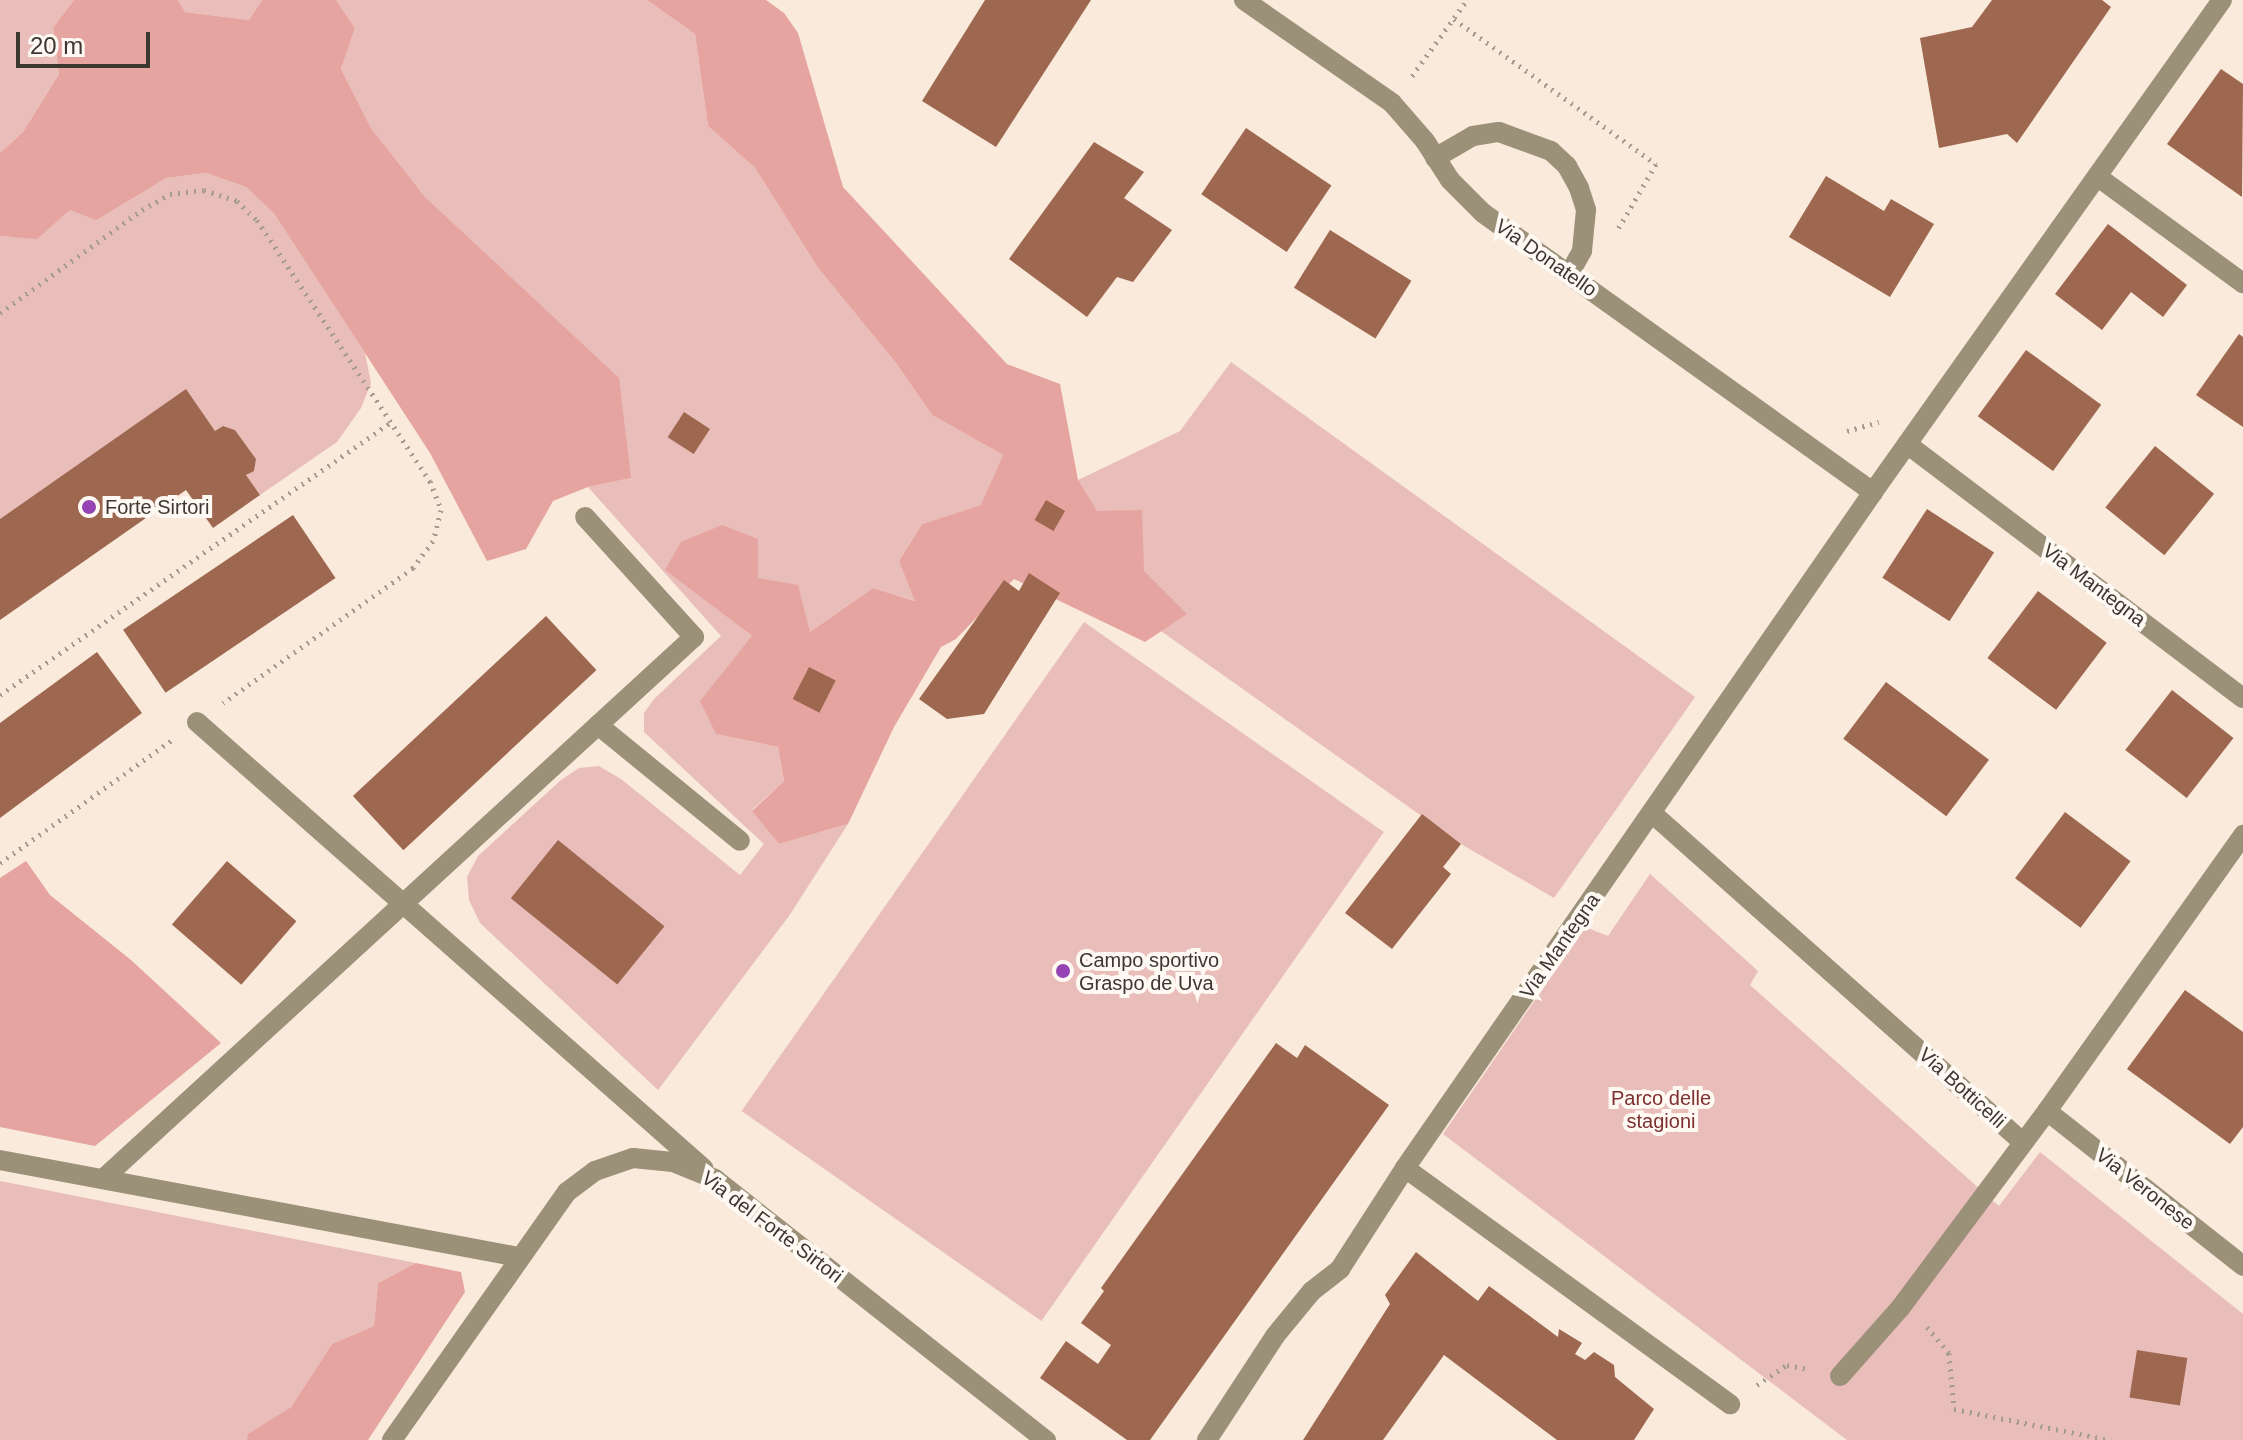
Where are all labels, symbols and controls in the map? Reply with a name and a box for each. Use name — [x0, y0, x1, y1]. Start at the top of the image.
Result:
scale bar — [20, 16, 154, 66]
text: 20 m — [30, 32, 83, 59]
street label: Via Donatello — [1491, 214, 1601, 302]
place label: Forte Sirtori — [105, 495, 209, 519]
marker: Forte Sirtori — [80, 498, 98, 516]
street label: Via Mantegna — [2038, 538, 2150, 632]
street label: Via Mantegna — [1515, 889, 1605, 1003]
place label: Campo sportivo Graspo de Uva — [1079, 948, 1219, 995]
marker: Campo sportivo Graspo de Uva — [1054, 962, 1072, 980]
street label: Via Botticelli — [1914, 1043, 2010, 1133]
park label: Parco delle stagioni — [1611, 1086, 1711, 1133]
street label: Via Veronese — [2091, 1143, 2199, 1235]
street label: Via del Forte Sirtori — [697, 1166, 847, 1288]

